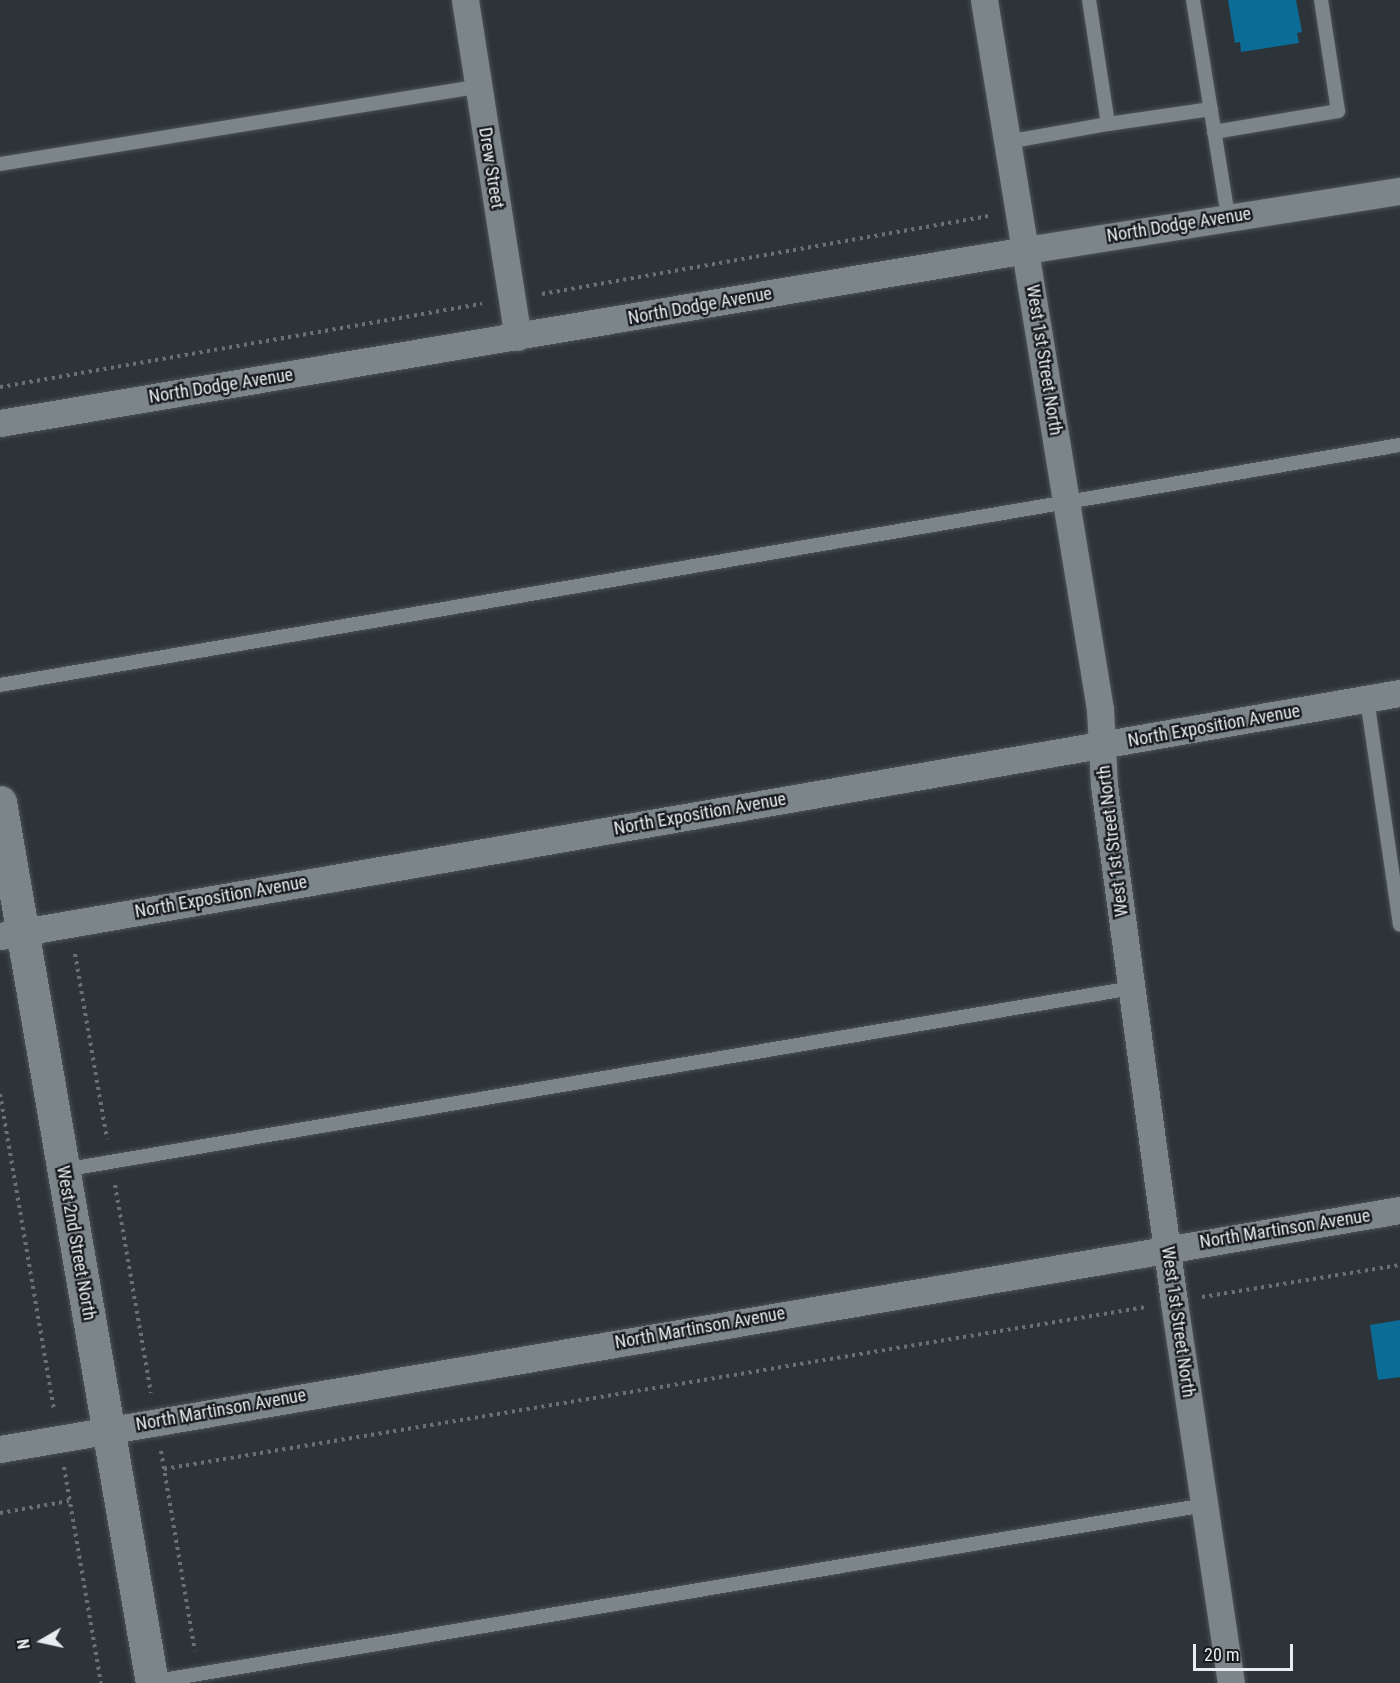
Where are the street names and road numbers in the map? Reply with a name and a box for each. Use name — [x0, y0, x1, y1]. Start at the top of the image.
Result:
street label: Drew Street — [474, 126, 508, 210]
street label: North Dodge Avenue — [1105, 203, 1253, 247]
street label: North Dodge Avenue — [626, 283, 774, 329]
street label: West 1st Street North — [1021, 283, 1067, 437]
street label: North Dodge Avenue — [147, 364, 295, 408]
street label: North Exposition Avenue — [1126, 700, 1302, 752]
street label: West 1st Street North — [1093, 764, 1133, 918]
street label: North Exposition Avenue — [612, 788, 788, 840]
street label: North Exposition Avenue — [133, 871, 309, 923]
street label: West 2nd Street North — [52, 1164, 100, 1322]
street label: North Martinson Avenue — [1198, 1205, 1372, 1253]
street label: West 1st Street North — [1157, 1245, 1199, 1399]
street label: North Martinson Avenue — [613, 1302, 787, 1354]
street label: North Martinson Avenue — [134, 1384, 308, 1436]

